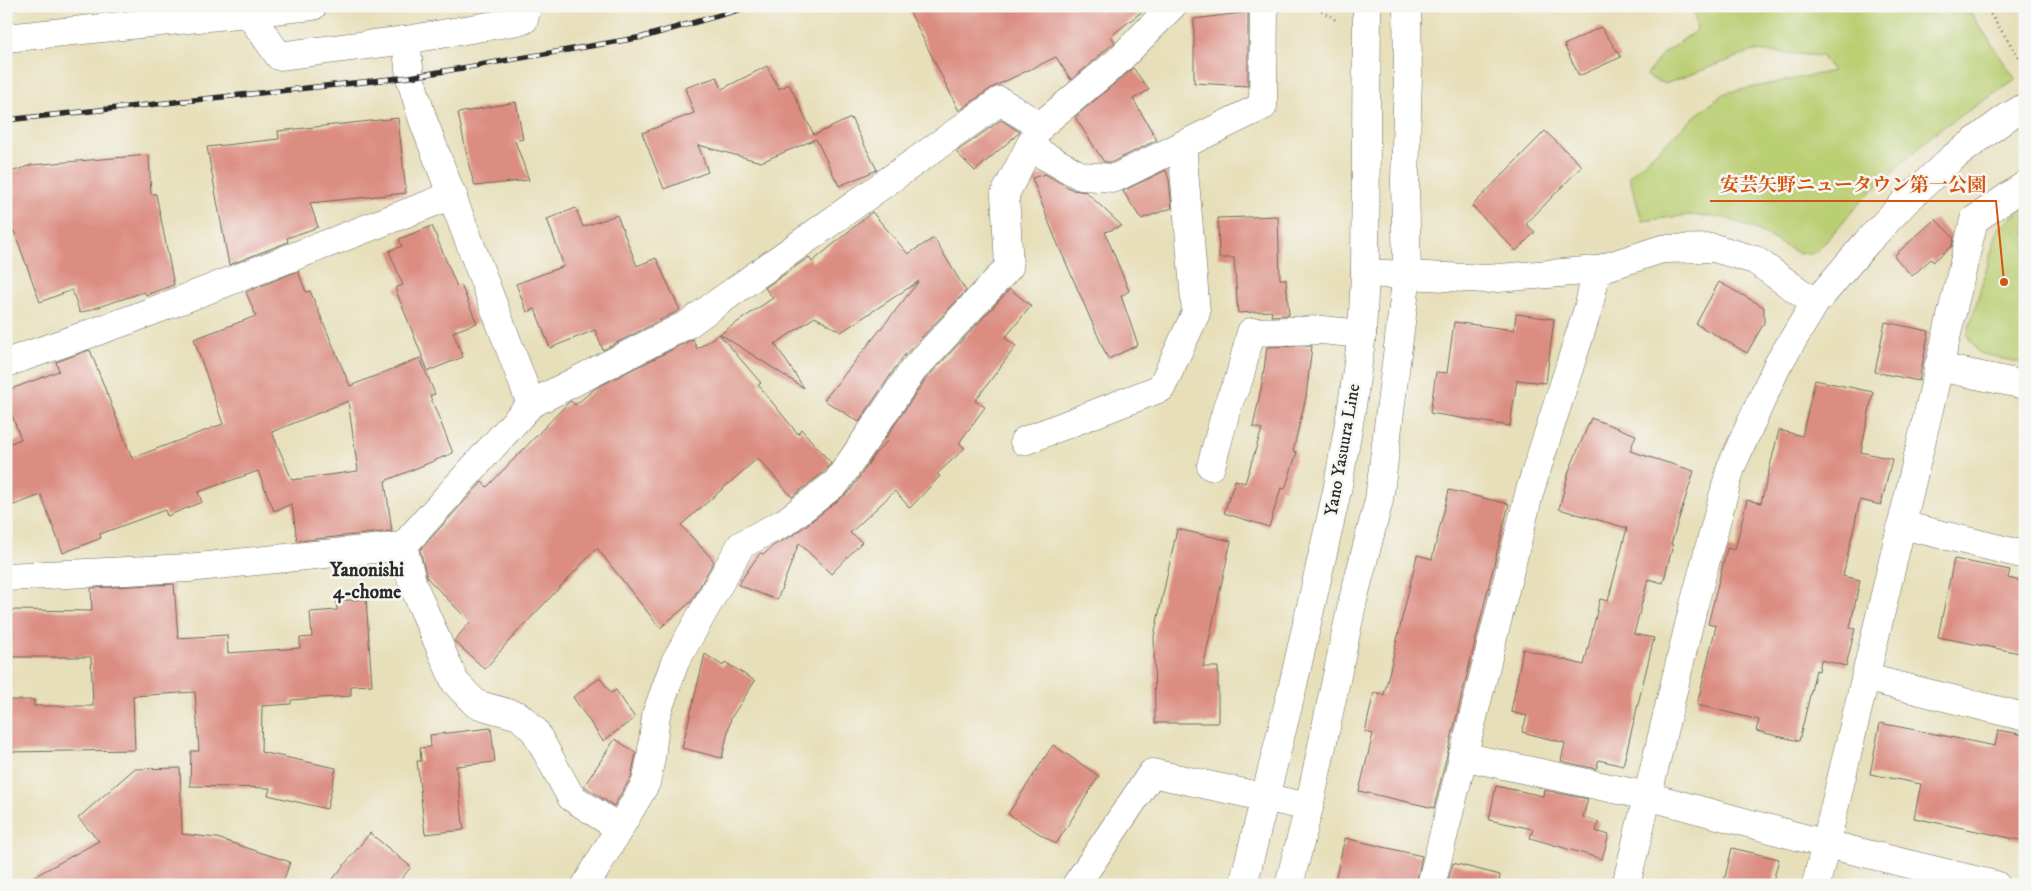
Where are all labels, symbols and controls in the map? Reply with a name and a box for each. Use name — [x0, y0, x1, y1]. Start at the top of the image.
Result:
callout: 安芸矢野ニュータウン第一公園 — [1710, 167, 1996, 201]
text: 安芸矢野ニュータウン第一公園 — [1720, 174, 1986, 197]
street label: Yano Yasuura Line — [1321, 382, 1365, 518]
district label: Yanonishi 4-chome — [329, 559, 404, 604]

